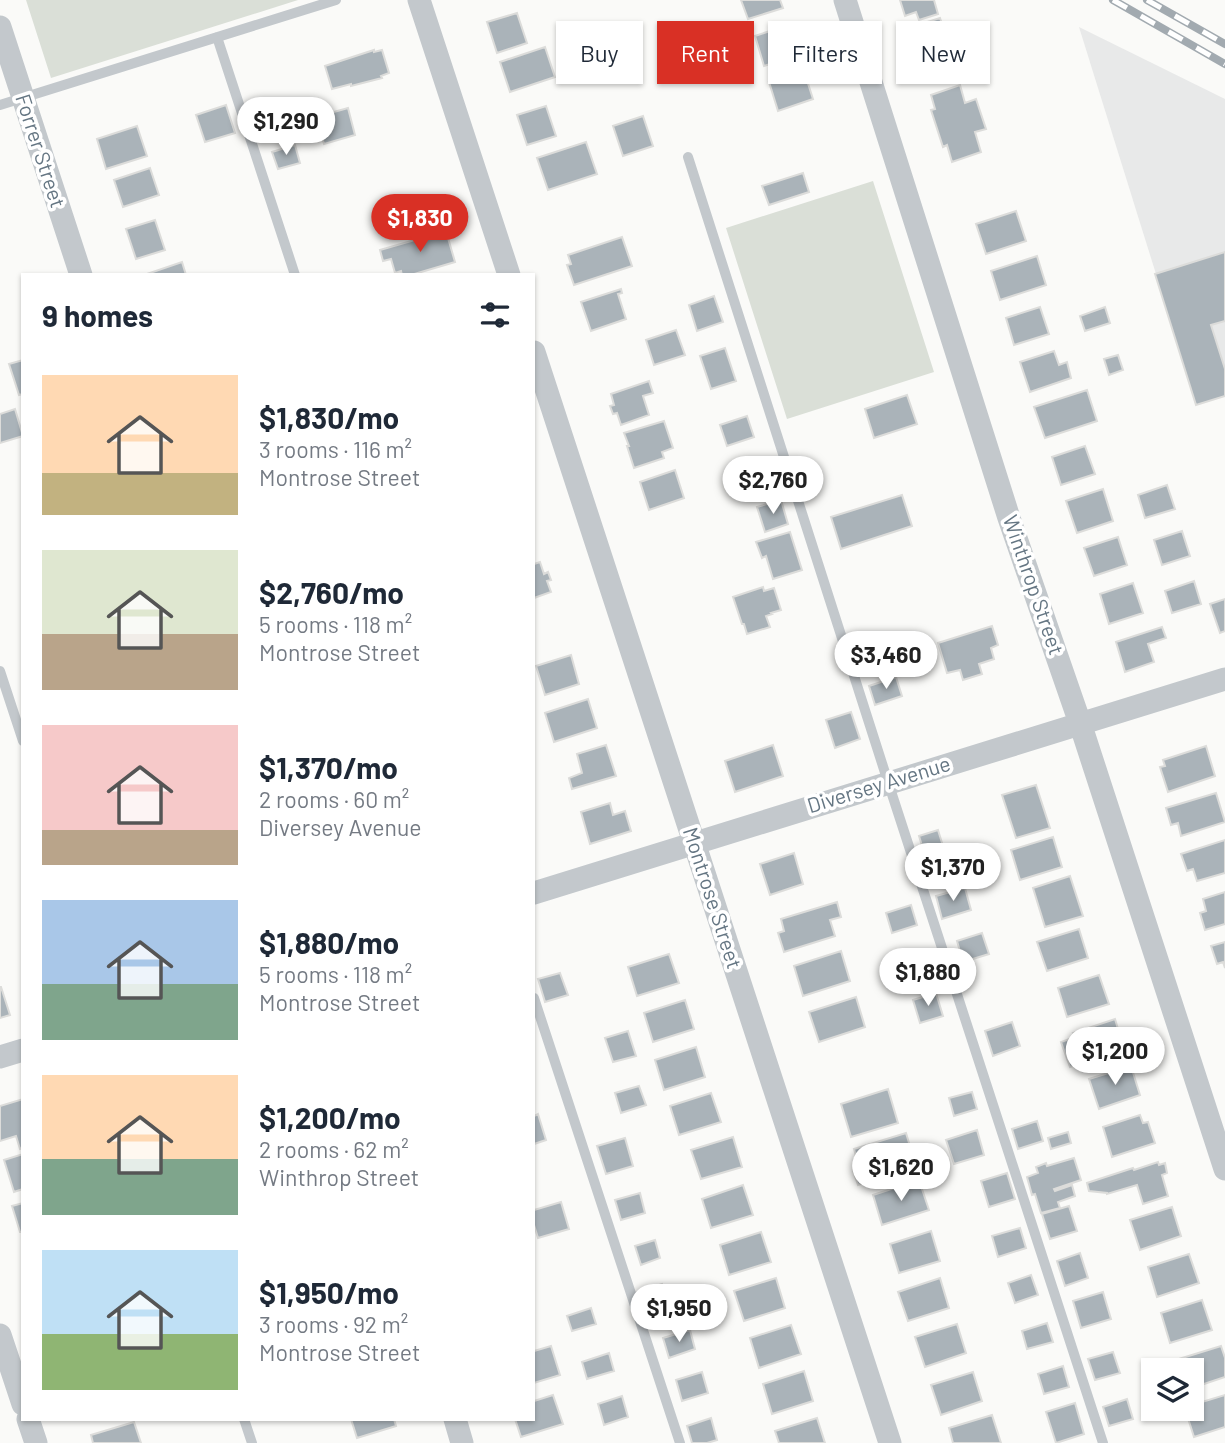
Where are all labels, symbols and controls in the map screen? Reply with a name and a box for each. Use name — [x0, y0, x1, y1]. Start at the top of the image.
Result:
chip: Buy — [556, 21, 643, 84]
chip: Rent — [657, 21, 754, 84]
chip: Filters — [768, 21, 882, 84]
chip: New — [896, 21, 990, 84]
street label: Forrer Street — [11, 91, 72, 211]
pin: $1,290 — [229, 97, 343, 157]
text: $1,290 — [253, 106, 319, 134]
pin: $1,830 — [363, 194, 477, 254]
text: $1,830 — [387, 203, 453, 231]
icon: filters — [476, 296, 514, 334]
text: 9 homes — [42, 297, 153, 333]
text: $1,830/mo — [259, 399, 399, 435]
icon: home — [98, 403, 182, 487]
text: 3 rooms · 116 m² — [259, 435, 412, 463]
pin: $2,760 — [716, 456, 830, 516]
text: Montrose Street — [259, 463, 420, 491]
text: $2,760 — [738, 465, 808, 493]
street label: Winthrop Street — [999, 511, 1070, 658]
text: $2,760/mo — [259, 574, 404, 610]
icon: home — [98, 578, 182, 662]
text: 5 rooms · 118 m² — [259, 610, 412, 638]
pin: $3,460 — [829, 632, 943, 691]
text: Montrose Street — [259, 638, 420, 666]
text: $3,460 — [850, 640, 922, 668]
text: $1,370/mo — [259, 749, 398, 785]
street label: Diversey Avenue — [804, 750, 953, 817]
icon: home — [98, 753, 182, 837]
text: 2 rooms · 60 m² — [259, 785, 409, 813]
text: Diversey Avenue — [259, 813, 422, 841]
street label: Montrose Street — [679, 824, 748, 971]
pin: $1,370 — [896, 844, 1010, 903]
text: $1,370 — [921, 852, 985, 880]
text: $1,880/mo — [259, 924, 399, 960]
icon: home — [98, 928, 182, 1012]
pin: $1,880 — [871, 948, 985, 1008]
text: $1,880 — [895, 957, 961, 985]
text: 5 rooms · 118 m² — [259, 960, 412, 988]
text: Montrose Street — [259, 988, 420, 1016]
pin: $1,200 — [1058, 1028, 1172, 1087]
text: $1,200 — [1082, 1036, 1148, 1064]
text: $1,200/mo — [259, 1099, 401, 1135]
icon: home — [98, 1103, 182, 1187]
text: 2 rooms · 62 m² — [259, 1135, 409, 1163]
pin: $1,620 — [844, 1144, 958, 1203]
text: $1,620 — [868, 1152, 934, 1180]
text: Winthrop Street — [259, 1163, 419, 1191]
text: $1,950/mo — [259, 1274, 399, 1310]
icon: home — [98, 1278, 182, 1362]
pin: $1,950 — [622, 1284, 736, 1344]
text: $1,950 — [646, 1293, 712, 1321]
text: 3 rooms · 92 m² — [259, 1310, 408, 1338]
text: Montrose Street — [259, 1338, 420, 1366]
map controls — [1141, 1358, 1204, 1421]
button: layers — [1141, 1358, 1204, 1421]

